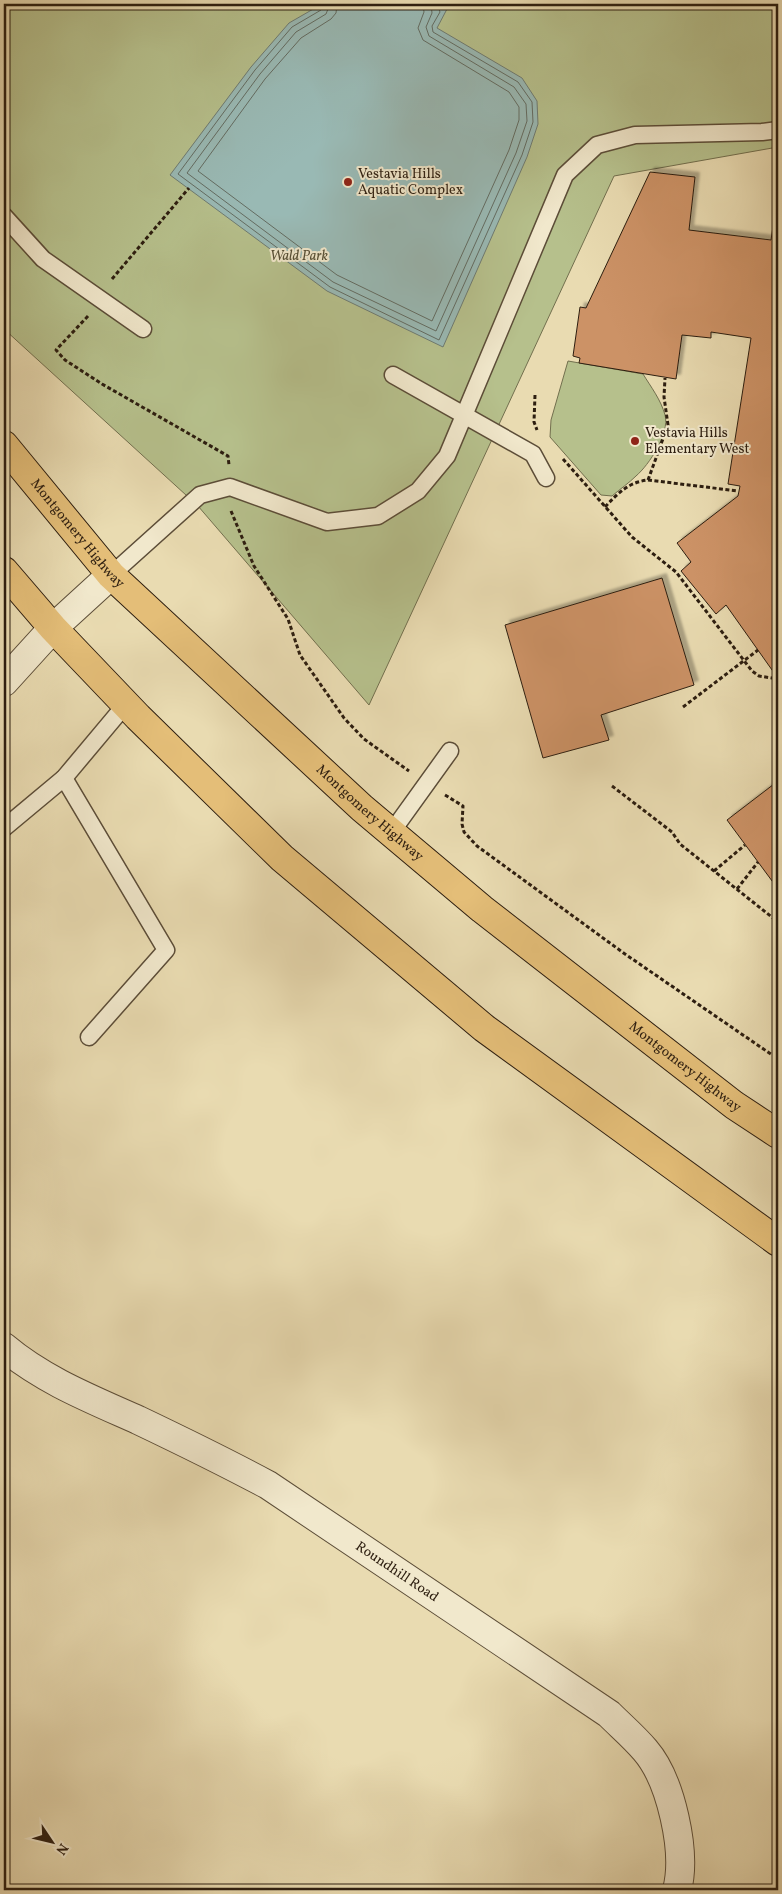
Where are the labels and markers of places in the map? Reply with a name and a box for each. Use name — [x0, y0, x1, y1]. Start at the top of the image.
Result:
place label: Vestavia Hills Aquatic Complex — [358, 165, 463, 200]
marker: Vestavia Hills Aquatic Complex — [342, 176, 354, 188]
place label: Vestavia Hills Elementary West — [645, 424, 749, 459]
marker: Vestavia Hills Elementary West — [629, 435, 641, 447]

